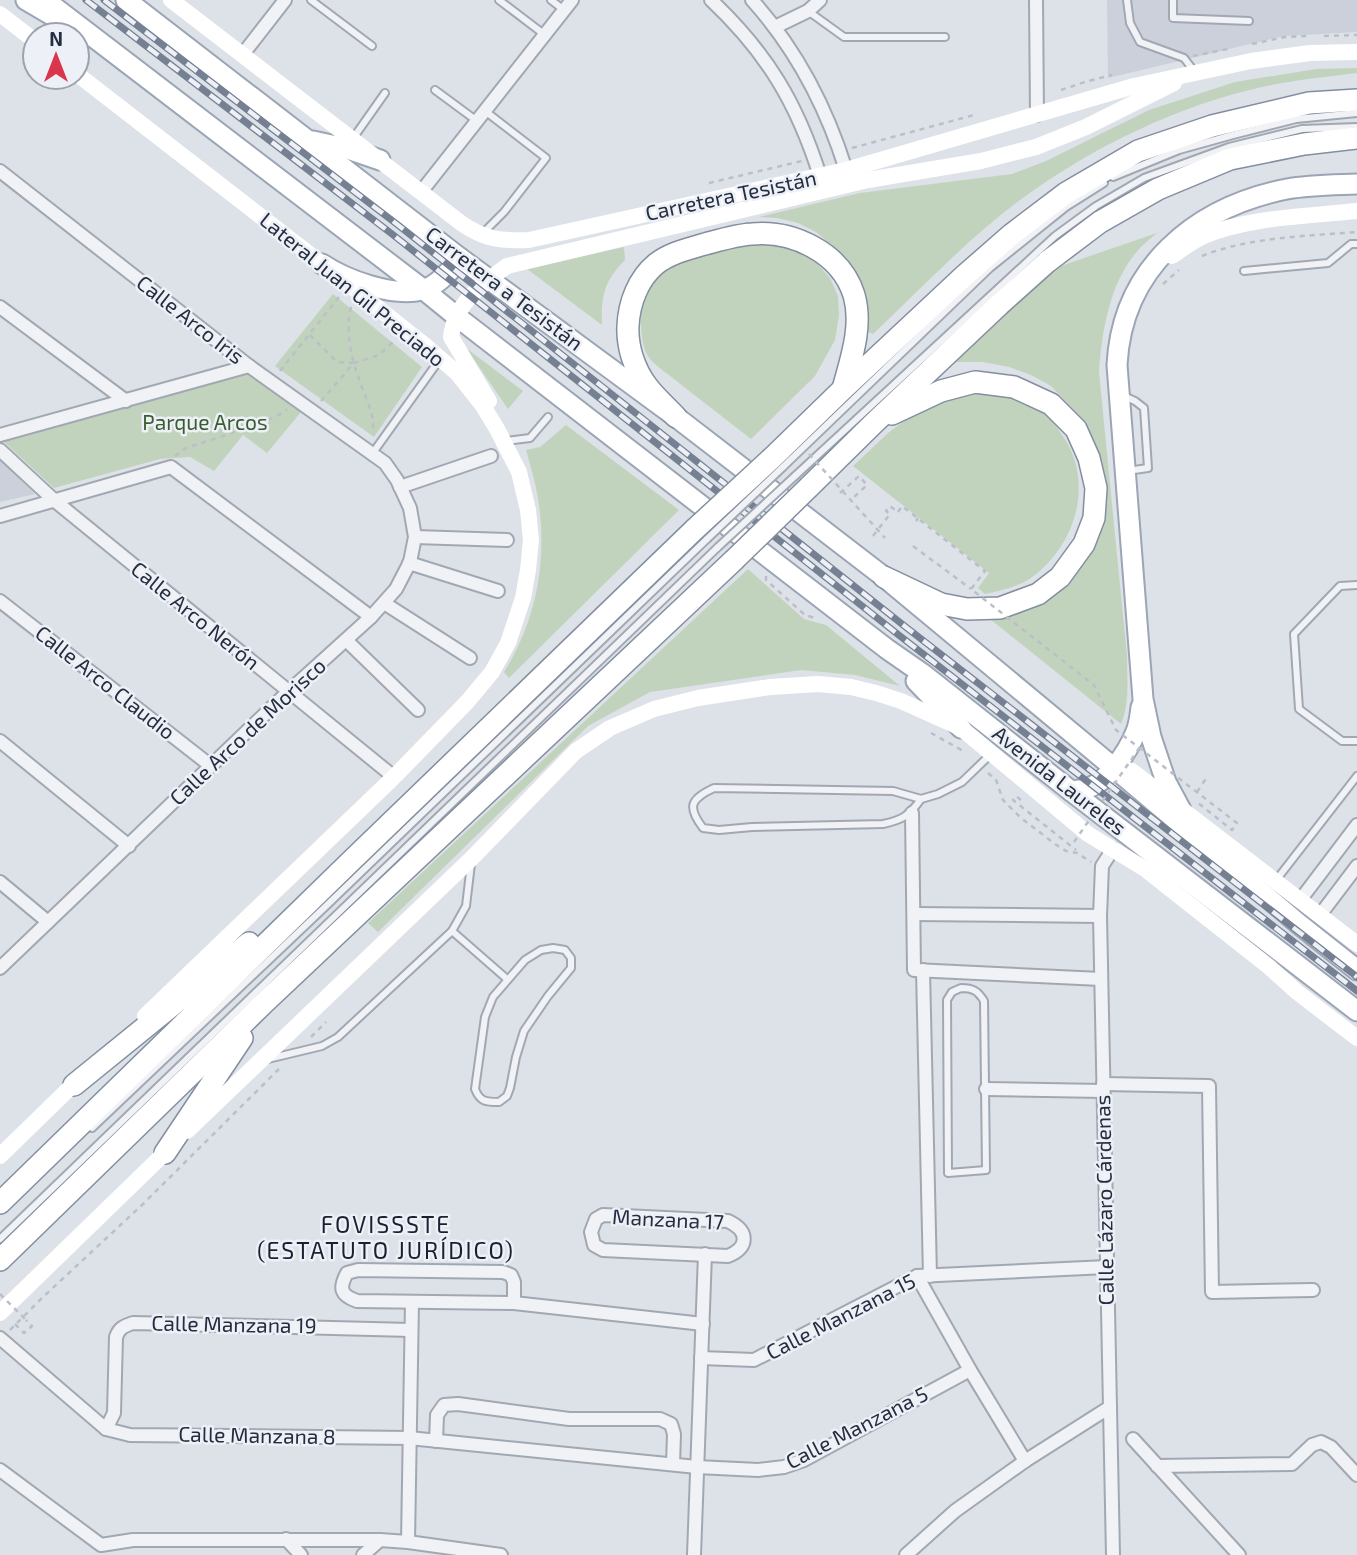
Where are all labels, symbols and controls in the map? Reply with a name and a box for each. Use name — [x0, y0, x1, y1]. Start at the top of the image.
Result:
north arrow — [21, 21, 91, 91]
text: N — [49, 27, 63, 50]
street label: Carretera Tesistán — [643, 164, 818, 225]
street label: Lateral Juan Gil Preciado — [255, 207, 450, 371]
street label: Carretera a Tesistán — [421, 221, 588, 355]
street label: Calle Arco Iris — [132, 269, 250, 368]
park label: Parque Arcos — [142, 409, 268, 434]
street label: Calle Arco Nerón — [127, 555, 265, 674]
street label: Calle Arco Claudio — [31, 620, 181, 744]
street label: Calle Arco de Morisco — [164, 652, 330, 810]
street label: Avenida Laureles — [988, 720, 1132, 840]
street label: Calle Lázaro Cárdenas — [1089, 1094, 1118, 1306]
street label: Manzana 17 — [612, 1203, 725, 1234]
district label: FOVISSSTE (ESTATUTO JURÍDICO) — [257, 1210, 515, 1264]
street label: Calle Manzana 15 — [761, 1267, 919, 1364]
street label: Calle Manzana 19 — [151, 1310, 317, 1337]
street label: Calle Manzana 5 — [781, 1380, 931, 1473]
street label: Calle Manzana 8 — [178, 1421, 336, 1448]

